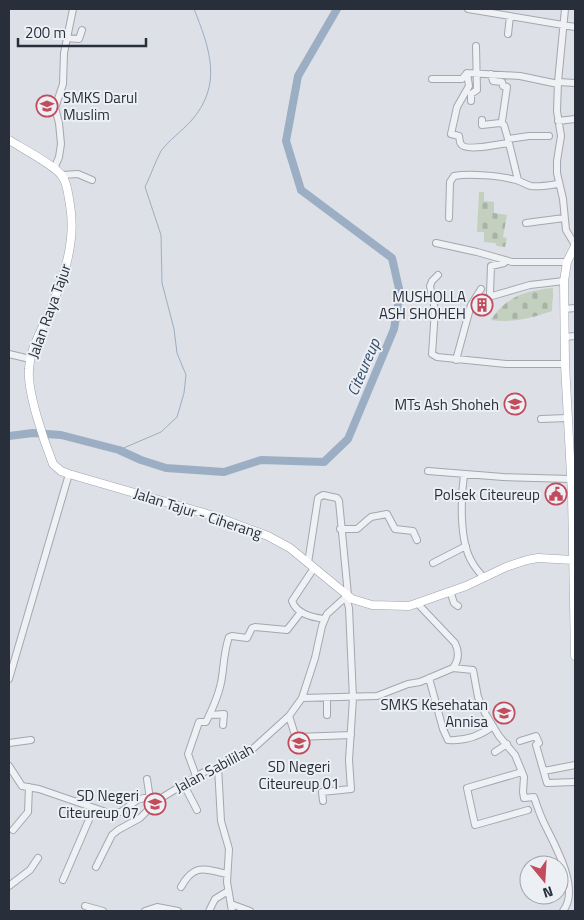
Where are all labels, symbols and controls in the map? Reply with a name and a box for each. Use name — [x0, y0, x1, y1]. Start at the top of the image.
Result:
scale bar — [18, 15, 145, 47]
text: 200 m — [25, 21, 66, 44]
place label: SMKS Darul Muslim — [63, 86, 138, 126]
school or university icon: SMKS Darul Muslim — [35, 94, 59, 118]
street label: Jalan Raya Tajur — [21, 260, 77, 362]
place label: MUSHOLLA ASH SHOHEH — [379, 285, 466, 325]
building icon: MUSHOLLA ASH SHOHEH — [470, 293, 494, 317]
water label: Citeureup — [340, 334, 386, 399]
school or university icon: MTs Ash Shoheh — [503, 392, 527, 416]
place label: MTs Ash Shoheh — [394, 393, 499, 416]
street label: Jalan Tajur - Ciherang — [131, 481, 265, 545]
public building icon: Polsek Citeureup — [544, 482, 568, 506]
place label: Polsek Citeureup — [434, 483, 540, 506]
place label: SMKS Kesehatan Annisa — [380, 693, 488, 733]
school or university icon: SMKS Kesehatan Annisa — [492, 701, 516, 725]
school or university icon: SD Negeri Citeureup 01 — [287, 731, 311, 755]
street label: Jalan Sabililah — [170, 737, 258, 799]
place label: SD Negeri Citeureup 01 — [259, 755, 339, 795]
place label: SD Negeri Citeureup 07 — [58, 784, 139, 824]
school or university icon: SD Negeri Citeureup 07 — [143, 792, 167, 816]
north arrow — [519, 855, 569, 905]
text: N — [540, 881, 556, 904]

